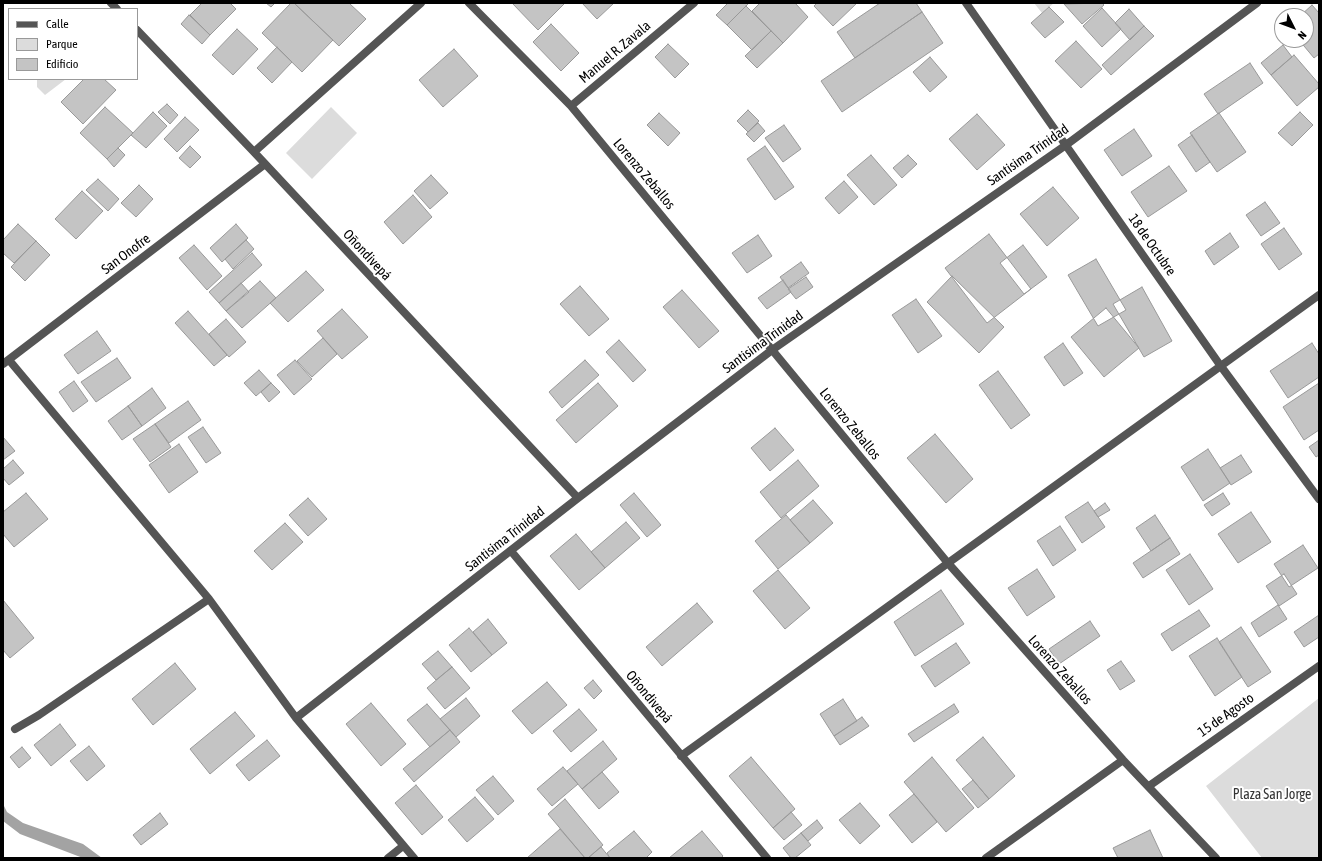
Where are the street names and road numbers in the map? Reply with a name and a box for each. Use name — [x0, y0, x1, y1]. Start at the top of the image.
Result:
street label: Manuel R. Zavala — [576, 17, 654, 87]
street label: Santisima Trinidad — [984, 121, 1072, 189]
street label: Lorenzo Zeballos — [610, 135, 678, 213]
street label: 18 de Octubre — [1125, 211, 1179, 279]
street label: Oñondivepá — [339, 226, 395, 284]
street label: San Onofre — [98, 230, 154, 278]
street label: Santisima Trinidad — [719, 307, 807, 377]
street label: Lorenzo Zeballos — [816, 385, 884, 463]
street label: Santisima Trinidad — [462, 503, 548, 575]
street label: Lorenzo Zeballos — [1025, 632, 1095, 708]
street label: Oñondivepá — [622, 667, 676, 727]
street label: 15 de Agosto — [1195, 690, 1257, 740]

